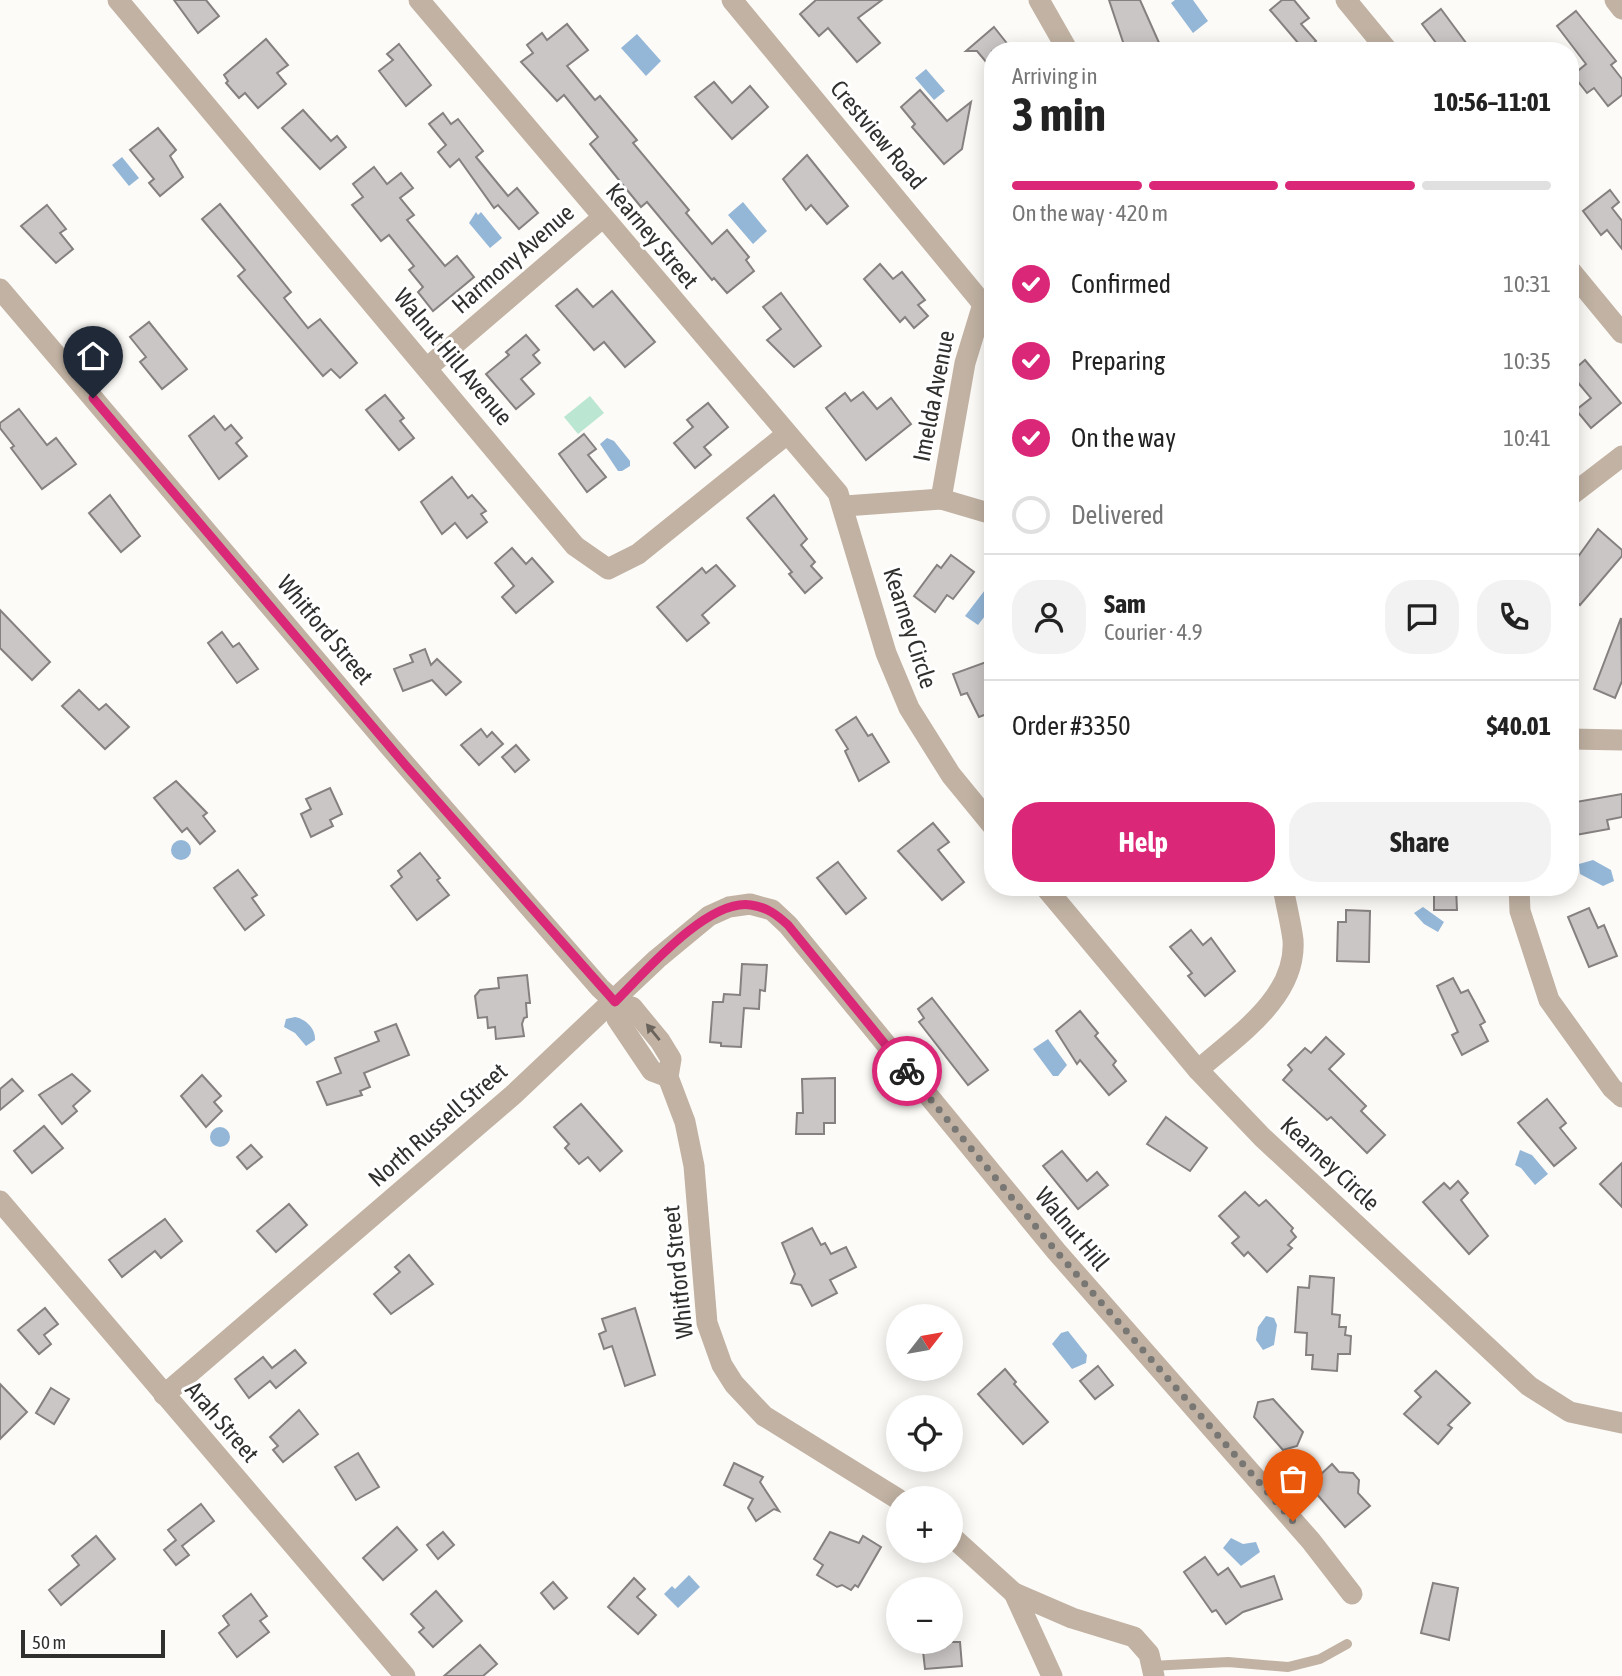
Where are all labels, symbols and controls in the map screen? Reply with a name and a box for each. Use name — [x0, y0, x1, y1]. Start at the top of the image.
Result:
text: Arriving in — [1012, 63, 1098, 89]
street label: Crestview Road — [825, 75, 932, 195]
text: 10:56–11:01 — [1434, 87, 1551, 117]
text: 3 min — [1012, 88, 1106, 141]
street label: Kearney Street — [601, 178, 704, 294]
street label: Harmony Avenue — [446, 199, 579, 319]
text: On the way · 420 m — [1012, 200, 1168, 226]
icon: check — [1012, 265, 1050, 303]
text: Confirmed — [1071, 269, 1171, 299]
text: 10:31 — [1503, 271, 1551, 297]
street label: Walnut Hill Avenue — [389, 283, 518, 430]
pin — [63, 326, 123, 398]
street label: Imelda Avenue — [908, 328, 959, 464]
icon: home — [74, 337, 112, 375]
icon: check — [1012, 342, 1050, 380]
text: Preparing — [1071, 346, 1165, 376]
text: 10:35 — [1503, 348, 1551, 374]
icon: check — [1012, 419, 1050, 457]
text: On the way — [1071, 423, 1176, 453]
text: 10:41 — [1503, 425, 1551, 451]
text: Delivered — [1071, 500, 1164, 530]
street label: Kearney Circle — [878, 564, 943, 692]
street label: Whitford Street — [272, 570, 379, 690]
button: person — [1012, 580, 1086, 654]
button: chat — [1385, 580, 1459, 654]
button: phone — [1477, 580, 1551, 654]
text: Sam — [1104, 589, 1146, 619]
text: Courier · 4.9 — [1104, 619, 1203, 645]
text: Order #3350 — [1012, 711, 1131, 741]
text: $40.01 — [1487, 711, 1551, 741]
button: Help — [1012, 802, 1275, 882]
button: Share — [1289, 802, 1551, 882]
one-way arrow — [646, 1023, 661, 1040]
courier — [872, 1036, 942, 1106]
icon: bike — [888, 1052, 926, 1090]
street label: North Russell Street — [363, 1057, 512, 1192]
street label: Kearney Circle — [1275, 1111, 1385, 1216]
street label: Walnut Hill — [1030, 1182, 1115, 1276]
street label: Whitford Street — [657, 1204, 698, 1340]
north arrow — [886, 1304, 962, 1381]
map controls — [886, 1304, 963, 1654]
street label: Arah Street — [180, 1376, 264, 1467]
button: locate — [886, 1395, 963, 1472]
pin — [1263, 1449, 1323, 1521]
icon: bag — [1274, 1460, 1312, 1498]
button: + — [886, 1486, 963, 1563]
button: − — [886, 1577, 963, 1654]
scale bar — [21, 1627, 164, 1659]
text: 50 m — [32, 1631, 66, 1653]

